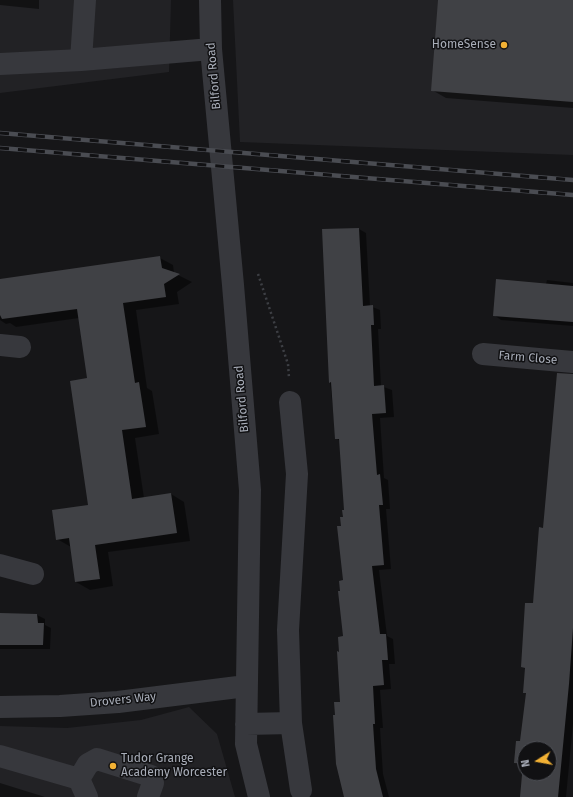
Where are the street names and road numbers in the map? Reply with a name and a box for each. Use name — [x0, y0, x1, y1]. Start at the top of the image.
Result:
street label: Bilford Road — [204, 42, 224, 110]
street label: Farm Close — [498, 348, 558, 368]
street label: Bilford Road — [232, 365, 252, 433]
street label: Drovers Way — [89, 689, 157, 711]

